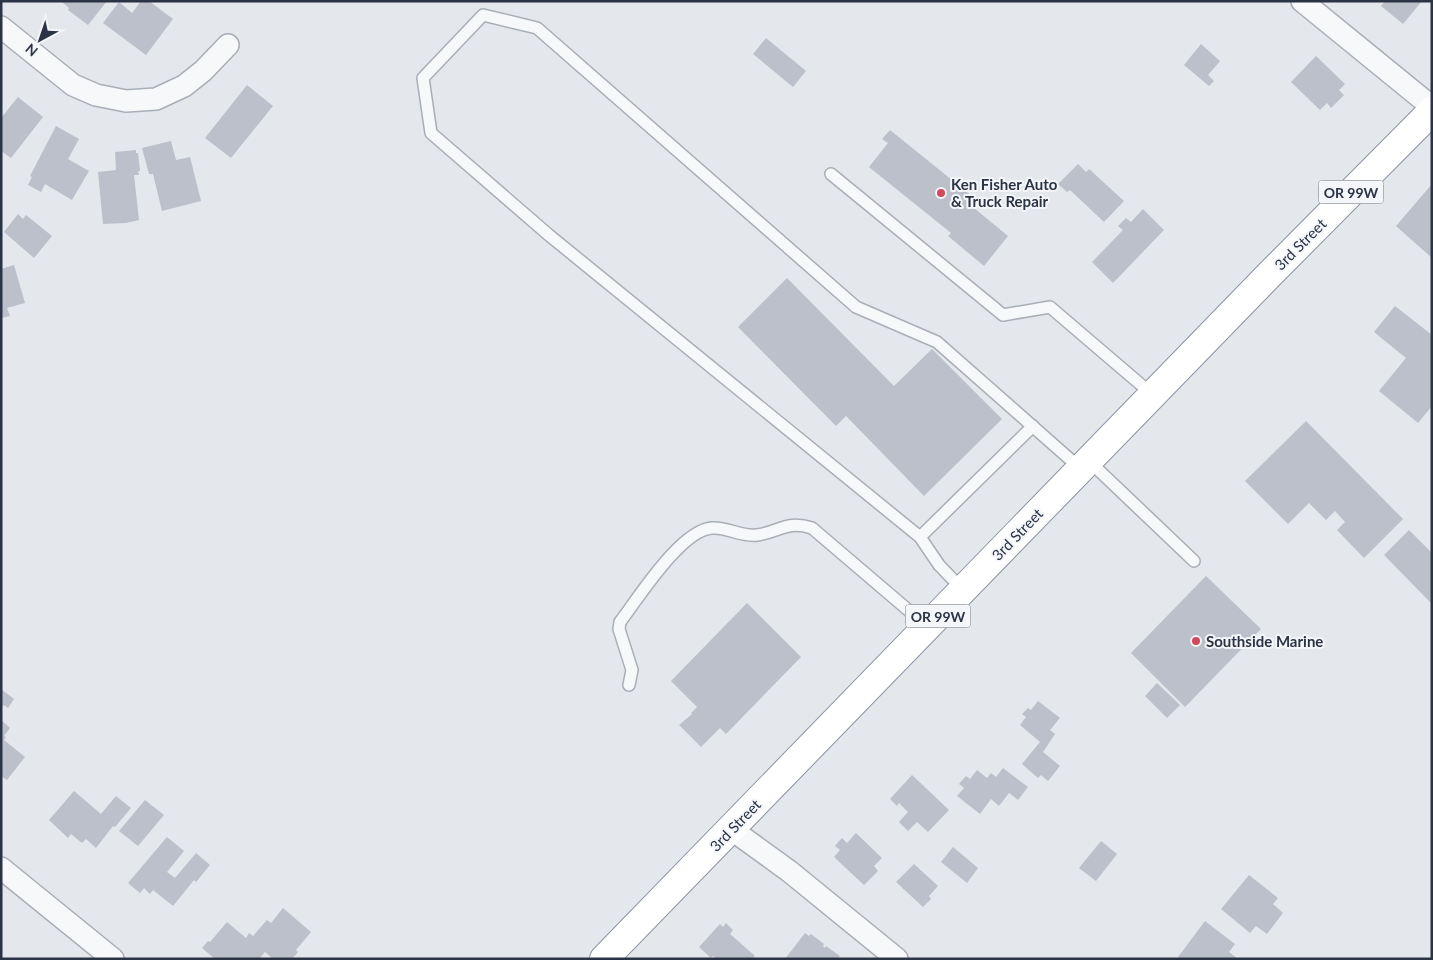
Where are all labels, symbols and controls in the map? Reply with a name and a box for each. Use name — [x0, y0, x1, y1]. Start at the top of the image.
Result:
north arrow — [15, 15, 65, 65]
text: N — [22, 40, 41, 60]
place label: Ken Fisher Auto & Truck Repair — [951, 175, 1058, 210]
road number: OR 99W — [1318, 180, 1384, 203]
marker: Ken Fisher Auto & Truck Repair — [935, 187, 947, 199]
street label: 3rd Street — [1270, 214, 1330, 274]
street label: 3rd Street — [988, 504, 1047, 564]
road number: OR 99W — [906, 604, 970, 628]
place label: Southside Marine — [1206, 632, 1323, 650]
marker: Southside Marine — [1190, 635, 1202, 647]
street label: 3rd Street — [706, 795, 765, 855]

